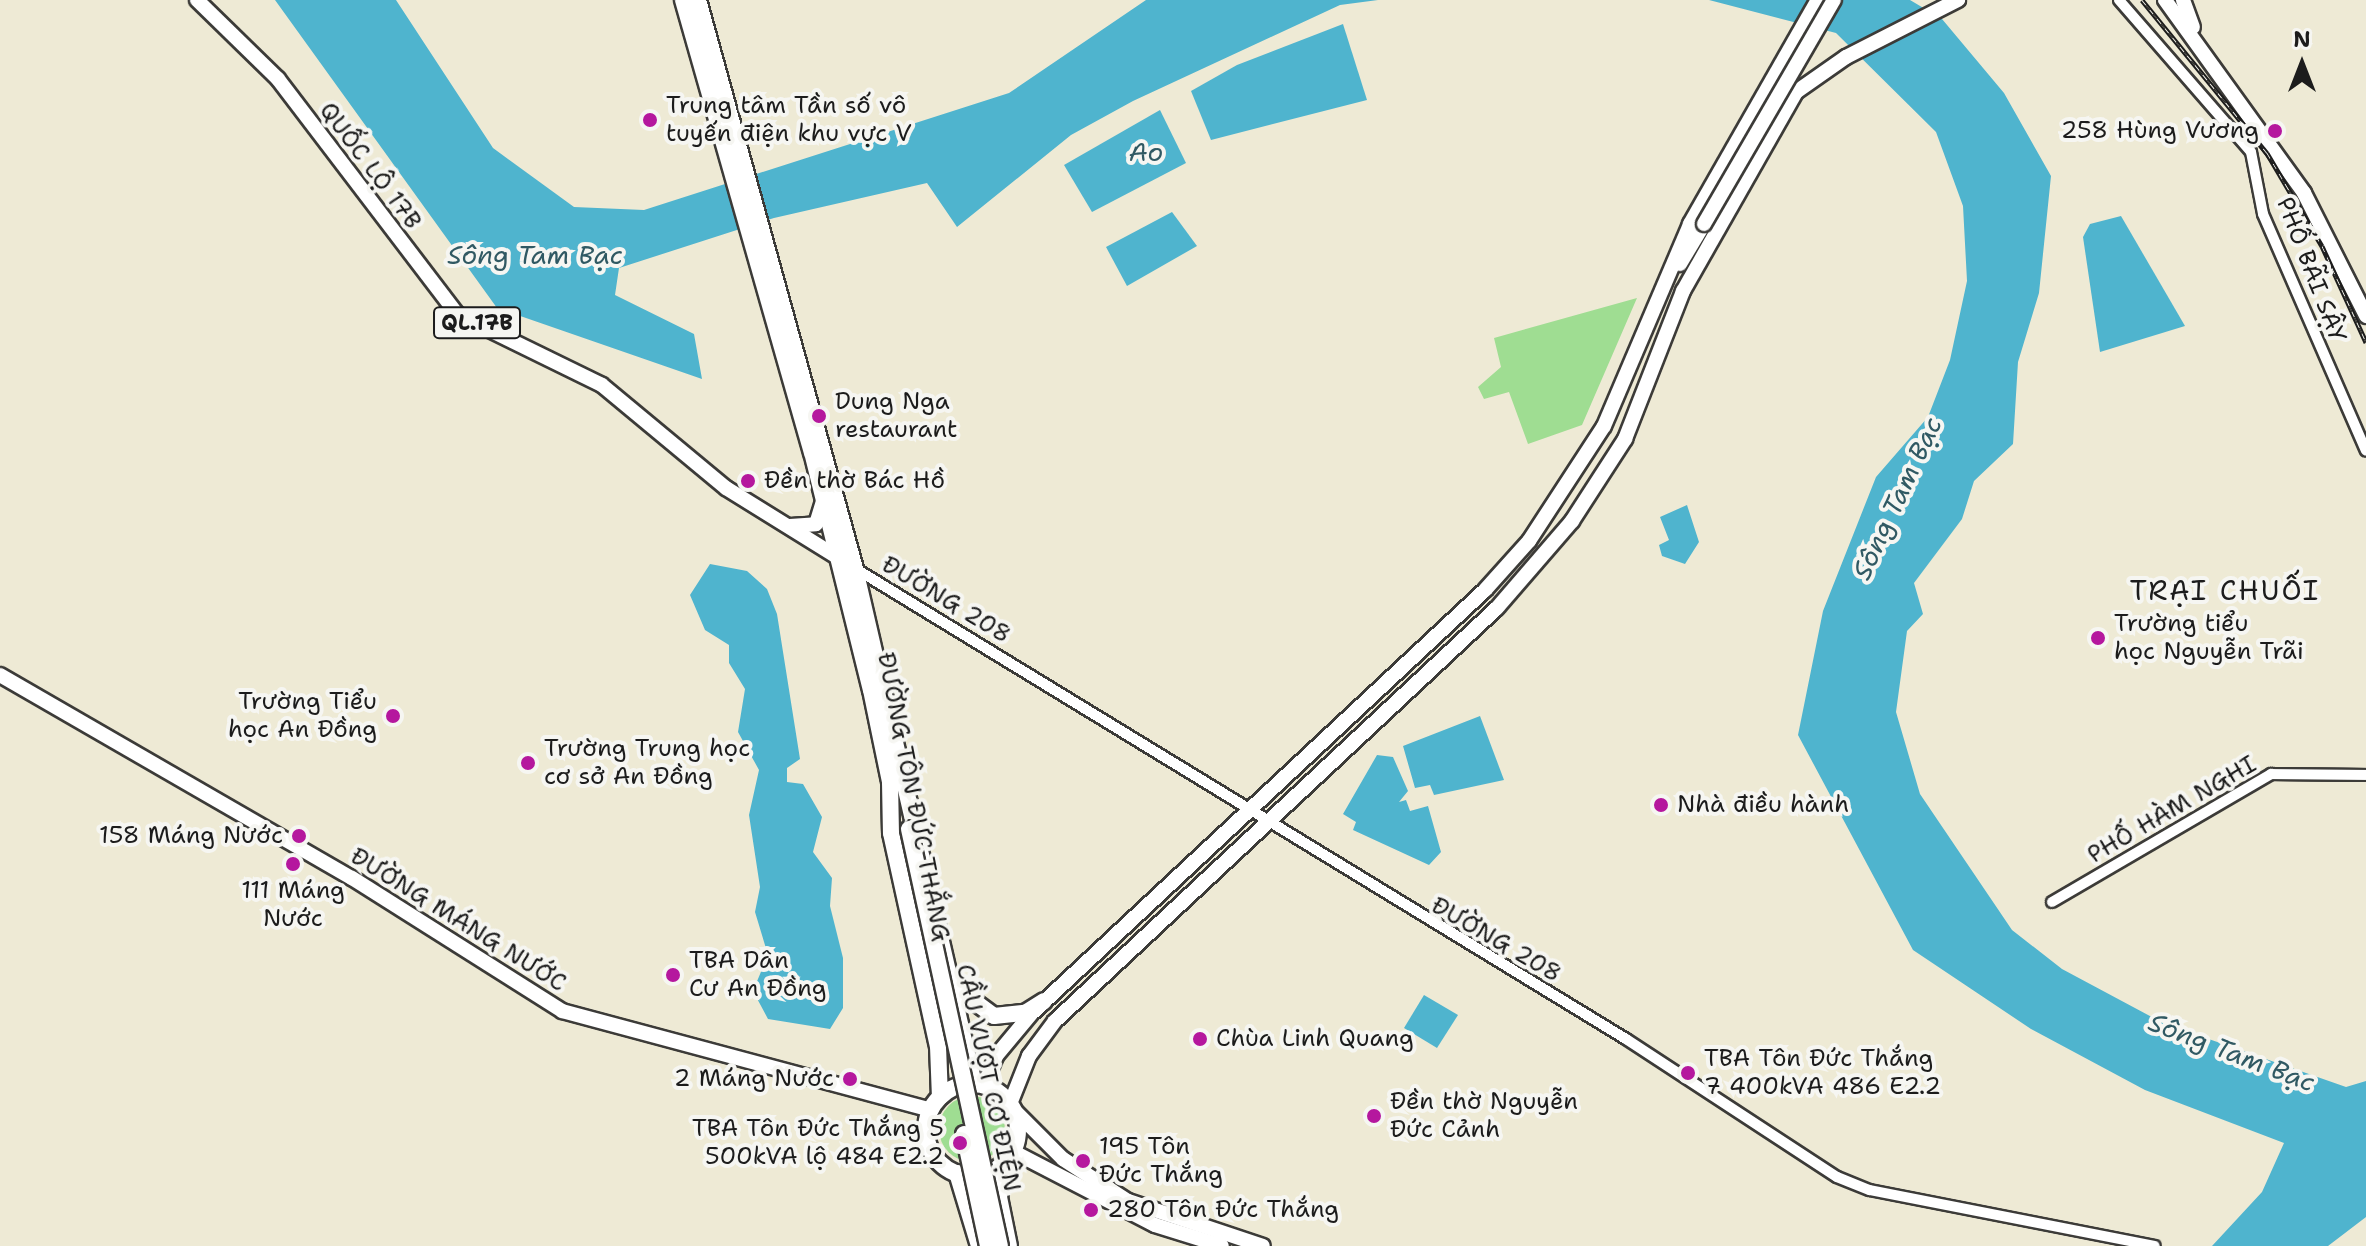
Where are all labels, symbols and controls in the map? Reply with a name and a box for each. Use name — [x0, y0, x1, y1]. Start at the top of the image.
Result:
north arrow — [2262, 24, 2342, 104]
text: N — [2293, 25, 2311, 54]
place label: Trung tâm Tần số vô tuyến điện khu vực V — [666, 92, 912, 148]
street label: QUỐC LỘ 17B — [313, 97, 427, 235]
marker: Trung tâm Tần số vô tuyến điện khu vực V — [641, 111, 659, 129]
place label: 258 Hùng Vương — [2061, 117, 2259, 145]
marker: 258 Hùng Vương — [2266, 122, 2284, 140]
water label: Ao — [1129, 136, 1163, 168]
street label: PHỐ BÃI SẬY — [2270, 193, 2352, 347]
water label: Sông Tam Bạc — [447, 239, 623, 271]
road number: QL.17B — [433, 305, 521, 341]
place label: Dung Nga restaurant — [835, 388, 958, 444]
marker: Dung Nga restaurant — [810, 407, 828, 425]
water label: Sông Tam Bạc — [1846, 412, 1948, 584]
place label: Đền thờ Bác Hồ — [764, 467, 945, 495]
marker: Đền thờ Bác Hồ — [739, 472, 757, 490]
street label: ĐƯỜNG 208 — [876, 550, 1016, 650]
district label: TRẠI CHUỐI — [2130, 573, 2320, 607]
place label: Trường tiểu học Nguyễn Trãi — [2114, 610, 2304, 666]
marker: Trường tiểu học Nguyễn Trãi — [2089, 629, 2107, 647]
street label: ĐƯỜNG TÔN ĐỨC THẮNG — [871, 650, 955, 944]
place label: Trường Tiểu học An Đồng — [228, 688, 377, 744]
marker: Trường Tiểu học An Đồng — [384, 707, 402, 725]
place label: Trường Trung học cơ sở An Đồng — [544, 735, 750, 791]
street label: PHỐ HÀM NGHI — [2083, 750, 2261, 870]
marker: Trường Trung học cơ sở An Đồng — [519, 754, 537, 772]
place label: Nhà điều hành — [1677, 791, 1849, 819]
marker: Nhà điều hành — [1652, 796, 1670, 814]
place label: 158 Máng Nước — [99, 822, 283, 850]
marker: 158 Máng Nước — [290, 827, 308, 845]
street label: ĐƯỜNG MÁNG NƯỚC — [345, 842, 571, 998]
marker: 111 Máng Nước — [284, 855, 302, 873]
place label: 111 Máng Nước — [241, 877, 345, 933]
street label: ĐƯỜNG 208 — [1426, 891, 1566, 989]
place label: TBA Dân Cư An Đồng — [689, 947, 826, 1003]
street label: CẦU VƯỢT CƠ ĐIỆN — [950, 962, 1026, 1194]
marker: TBA Dân Cư An Đồng — [664, 966, 682, 984]
water label: Sông Tam Bạc — [2144, 1006, 2320, 1098]
place label: Chùa Linh Quang — [1216, 1025, 1414, 1053]
marker: Chùa Linh Quang — [1191, 1030, 1209, 1048]
place label: TBA Tôn Đức Thắng 7 400kVA 486 E2.2 — [1704, 1045, 1941, 1101]
marker: TBA Tôn Đức Thắng 7 400kVA 486 E2.2 — [1679, 1064, 1697, 1082]
place label: 2 Máng Nước — [674, 1065, 834, 1093]
marker: 2 Máng Nước — [841, 1070, 859, 1088]
place label: Đền thờ Nguyễn Đức Cảnh — [1390, 1088, 1578, 1144]
marker: Đền thờ Nguyễn Đức Cảnh — [1365, 1107, 1383, 1125]
place label: TBA Tôn Đức Thắng 5 500kVA lộ 484 E2.2 — [692, 1115, 944, 1171]
place label: 195 Tôn Đức Thắng — [1099, 1133, 1223, 1189]
marker: TBA Tôn Đức Thắng 5 500kVA lộ 484 E2.2 — [951, 1134, 969, 1152]
marker: 195 Tôn Đức Thắng — [1074, 1152, 1092, 1170]
place label: 280 Tôn Đức Thắng — [1107, 1196, 1339, 1224]
marker: 280 Tôn Đức Thắng — [1082, 1201, 1100, 1219]

